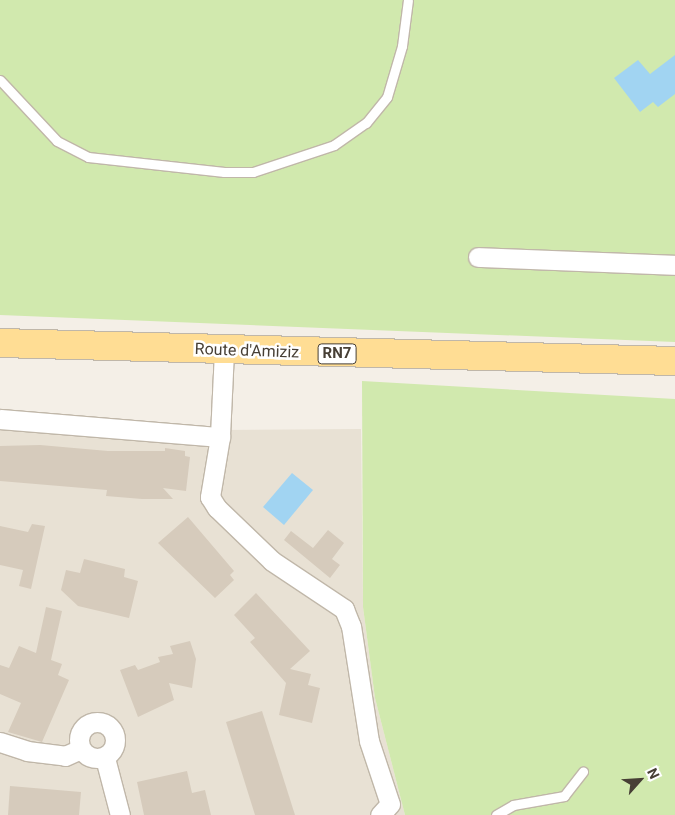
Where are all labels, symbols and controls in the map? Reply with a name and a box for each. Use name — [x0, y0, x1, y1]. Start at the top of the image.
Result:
street label: Route d'Amiziz — [194, 340, 300, 362]
road number: RN7 — [317, 342, 357, 366]
north arrow — [615, 755, 665, 805]
text: N — [644, 765, 663, 781]

